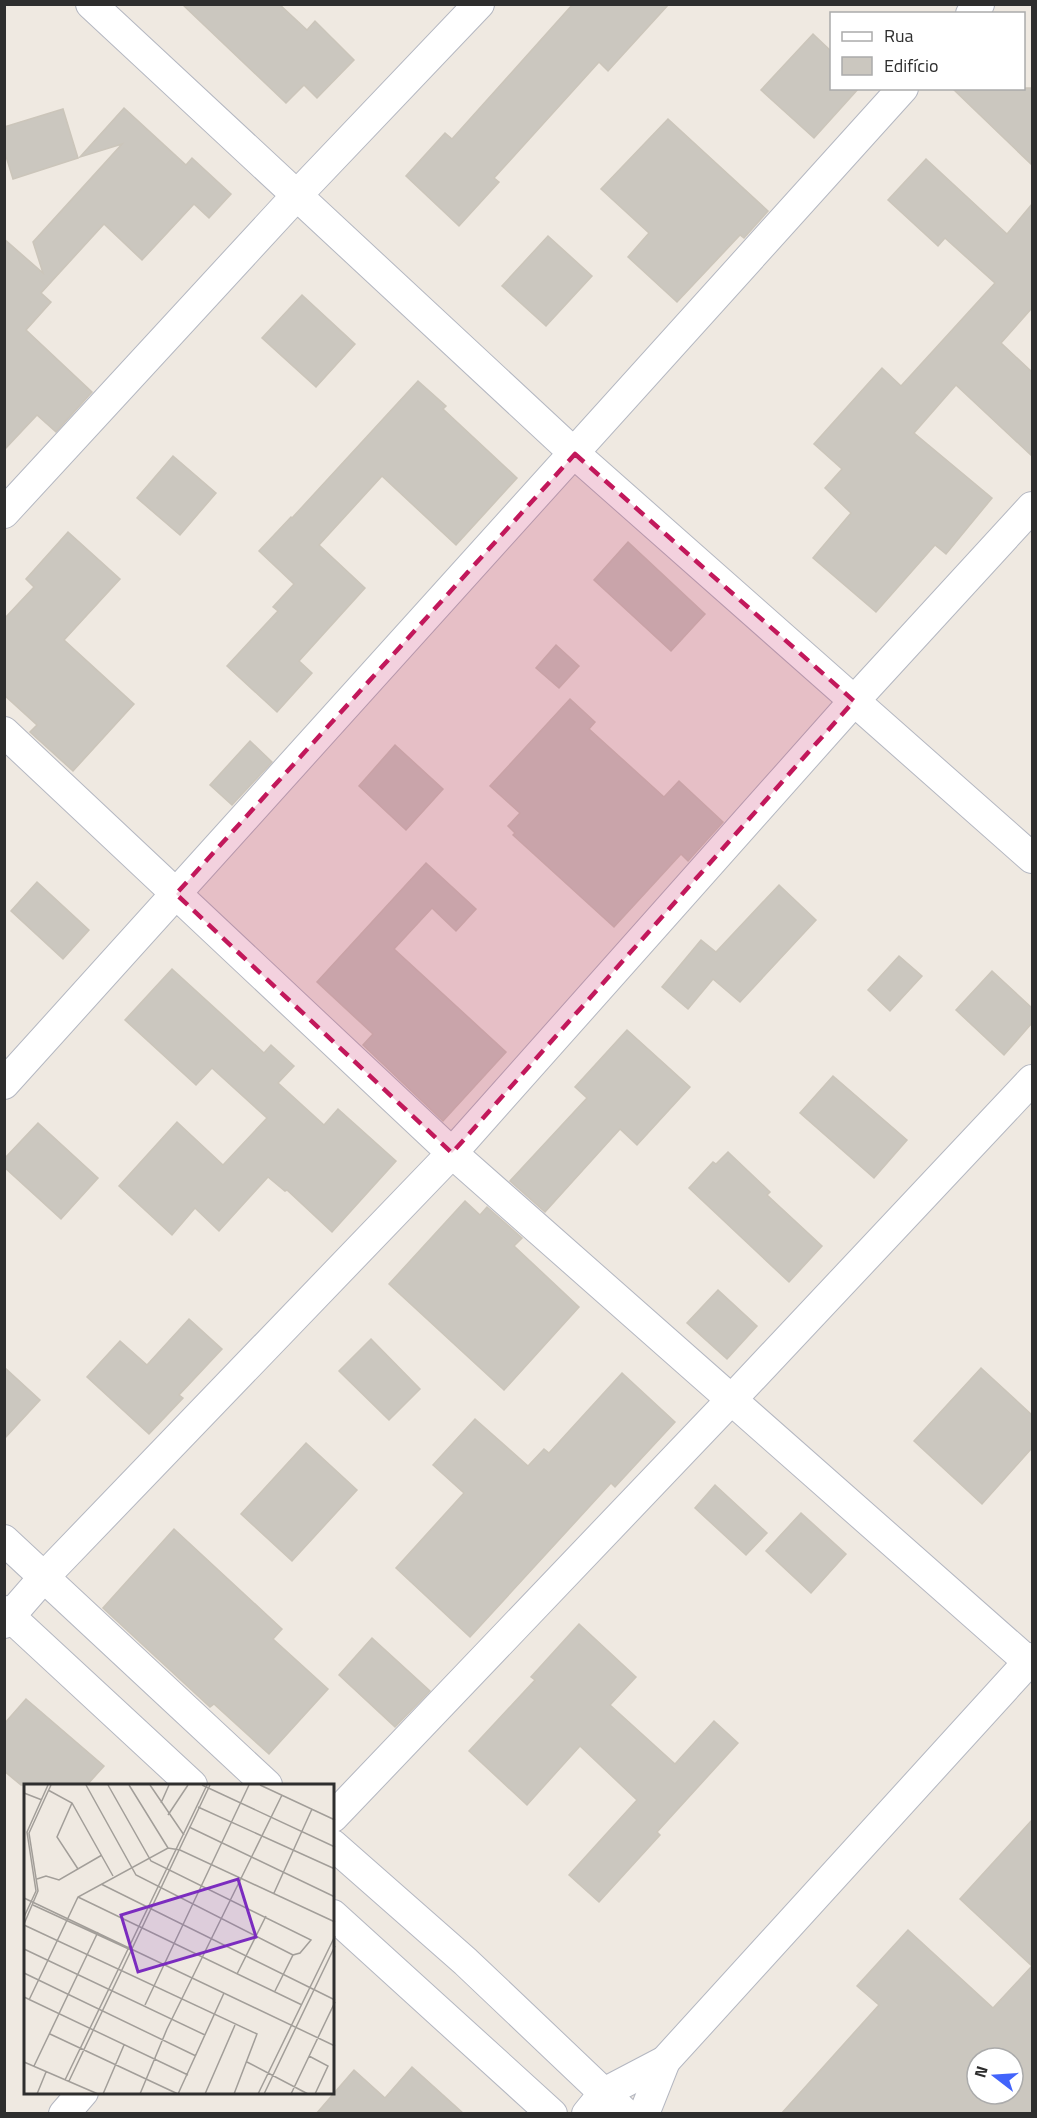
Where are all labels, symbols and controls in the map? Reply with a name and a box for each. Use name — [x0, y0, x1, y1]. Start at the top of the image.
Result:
legend — [830, 12, 1025, 90]
text: Rua — [884, 22, 914, 49]
text: Edifício — [884, 52, 938, 79]
inset map — [24, 1784, 334, 2094]
north arrow — [965, 2046, 1025, 2106]
text: N — [968, 2063, 994, 2080]

